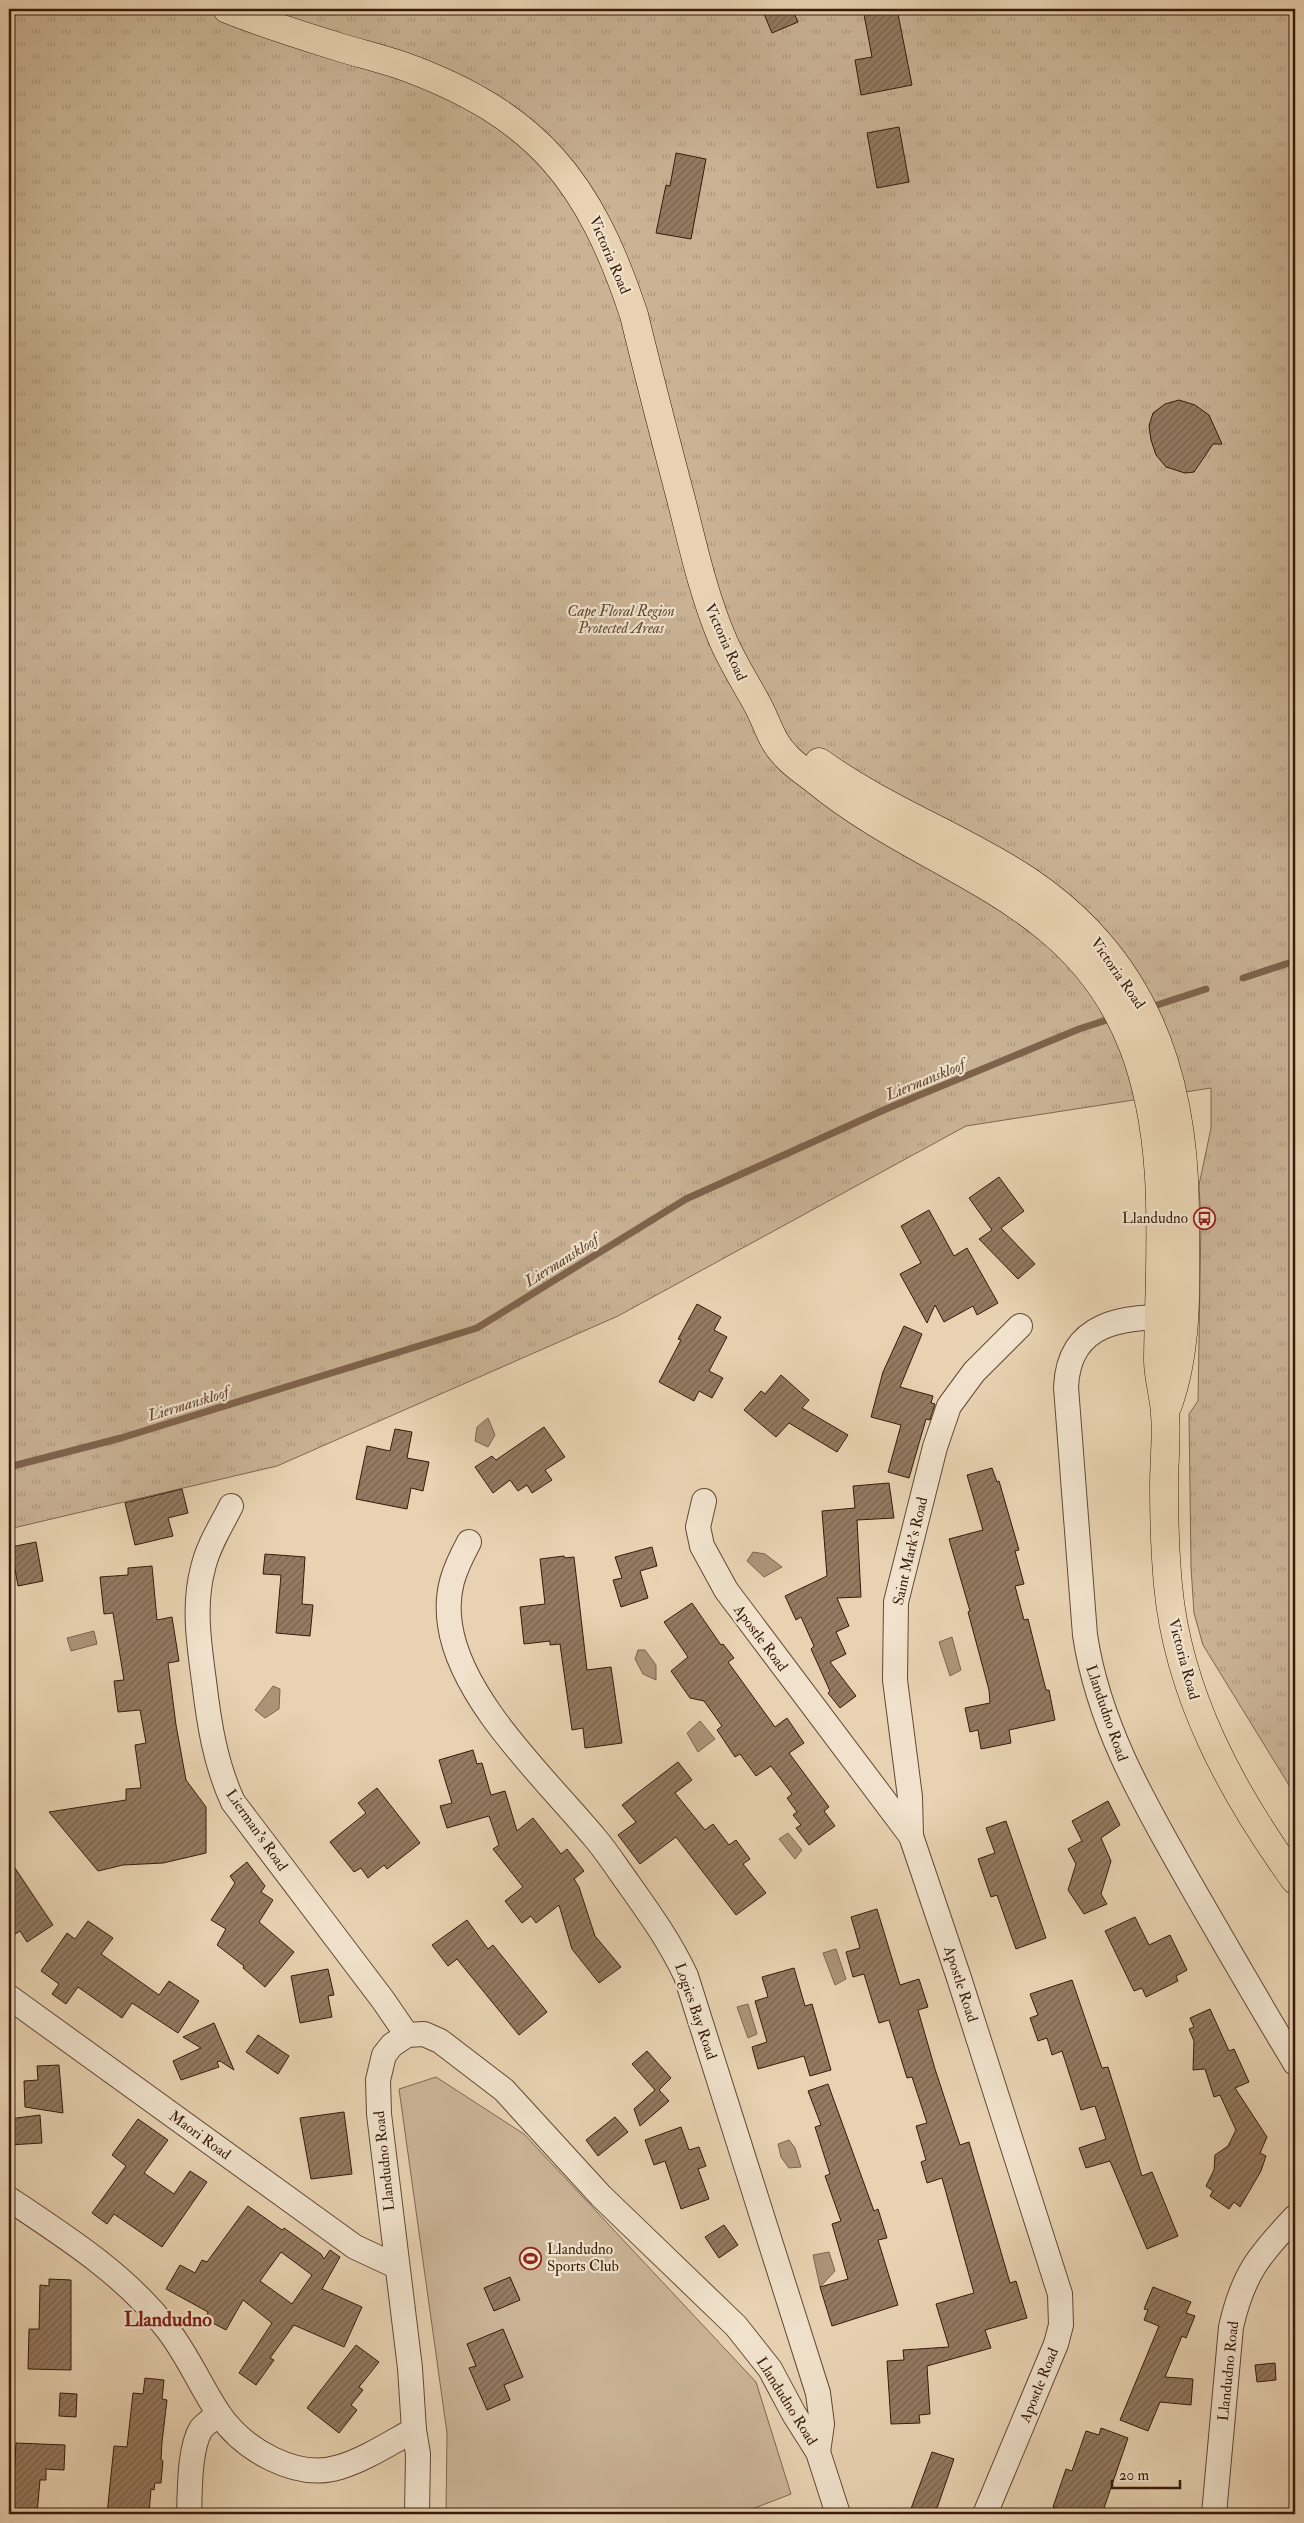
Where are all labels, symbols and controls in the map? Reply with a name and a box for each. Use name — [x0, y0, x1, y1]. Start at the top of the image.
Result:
street label: Victoria Road — [585, 213, 635, 298]
street label: Victoria Road — [700, 601, 751, 684]
park label: Cape Floral Region Protected Areas — [567, 602, 675, 638]
street label: Victoria Road — [1086, 934, 1149, 1013]
water label: Liermanskloof — [882, 1053, 972, 1105]
bus stop icon: Llandudno — [1192, 1206, 1216, 1230]
place label: Llandudno — [1122, 1209, 1188, 1228]
water label: Liermanskloof — [520, 1228, 606, 1292]
water label: Liermanskloof — [144, 1381, 235, 1426]
street label: Saint Mark's Road — [889, 1494, 932, 1607]
street label: Apostle Road — [728, 1600, 792, 1677]
street label: Victoria Road — [1164, 1617, 1204, 1702]
street label: Llandudno Road — [1081, 1663, 1132, 1764]
street label: Lierman's Road — [221, 1786, 292, 1875]
street label: Apostle Road — [938, 1943, 982, 2026]
street label: Logies Bay Road — [670, 1960, 721, 2063]
street label: Maori Road — [165, 2107, 235, 2165]
street label: Llandudno Road — [370, 2109, 399, 2212]
place label: Llandudno Sports Club — [547, 2240, 619, 2277]
sports icon: Llandudno Sports Club — [519, 2246, 543, 2270]
district label: Llandudno — [124, 2307, 212, 2332]
street label: Llandudno Road — [1214, 2319, 1243, 2422]
street label: Apostle Road — [1016, 2344, 1064, 2427]
street label: Llandudno Road — [752, 2354, 822, 2449]
scale bar — [1112, 2458, 1179, 2490]
text: 20 m — [1119, 2466, 1149, 2485]

